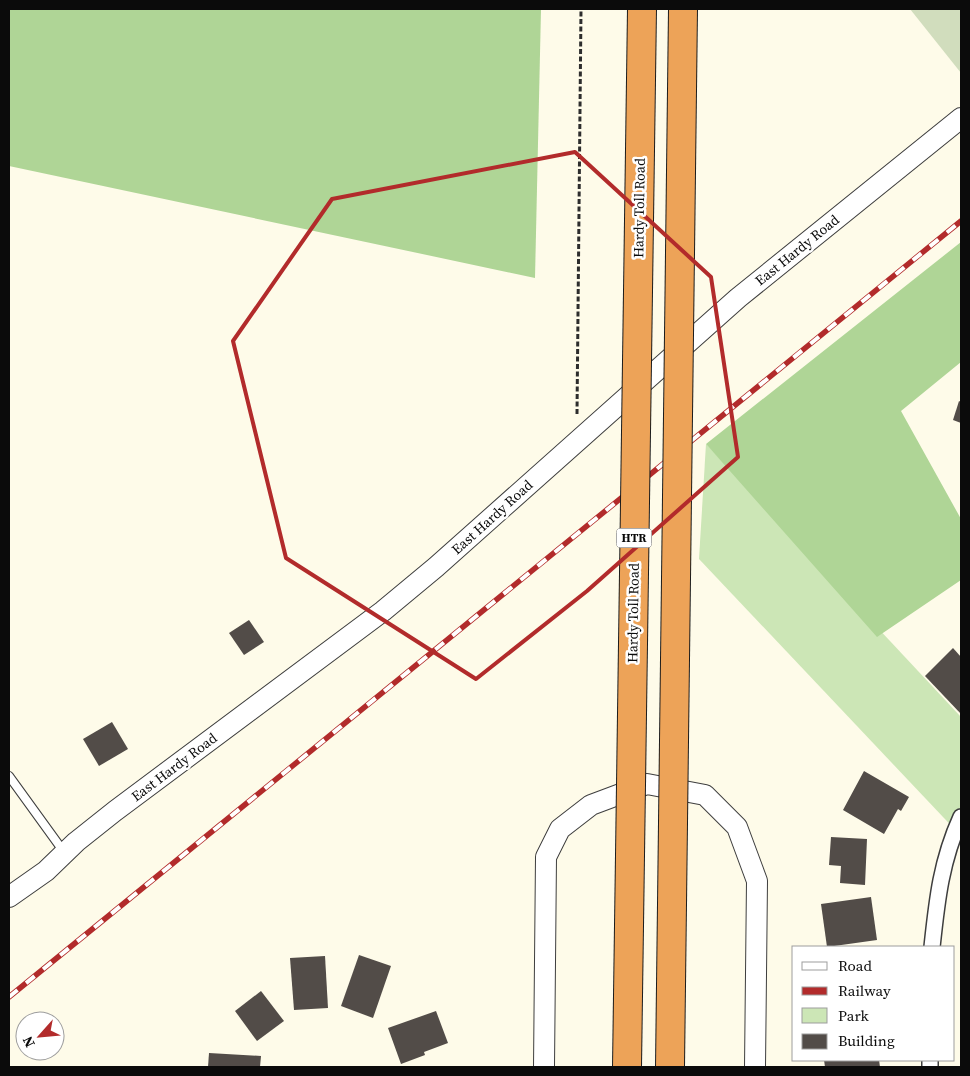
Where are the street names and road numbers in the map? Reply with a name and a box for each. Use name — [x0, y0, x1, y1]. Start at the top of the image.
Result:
street label: Hardy Toll Road — [628, 158, 650, 258]
street label: East Hardy Road — [751, 210, 843, 290]
street label: East Hardy Road — [447, 475, 537, 559]
road number: HTR — [616, 528, 652, 548]
street label: Hardy Toll Road — [622, 563, 644, 663]
street label: East Hardy Road — [127, 728, 221, 806]

